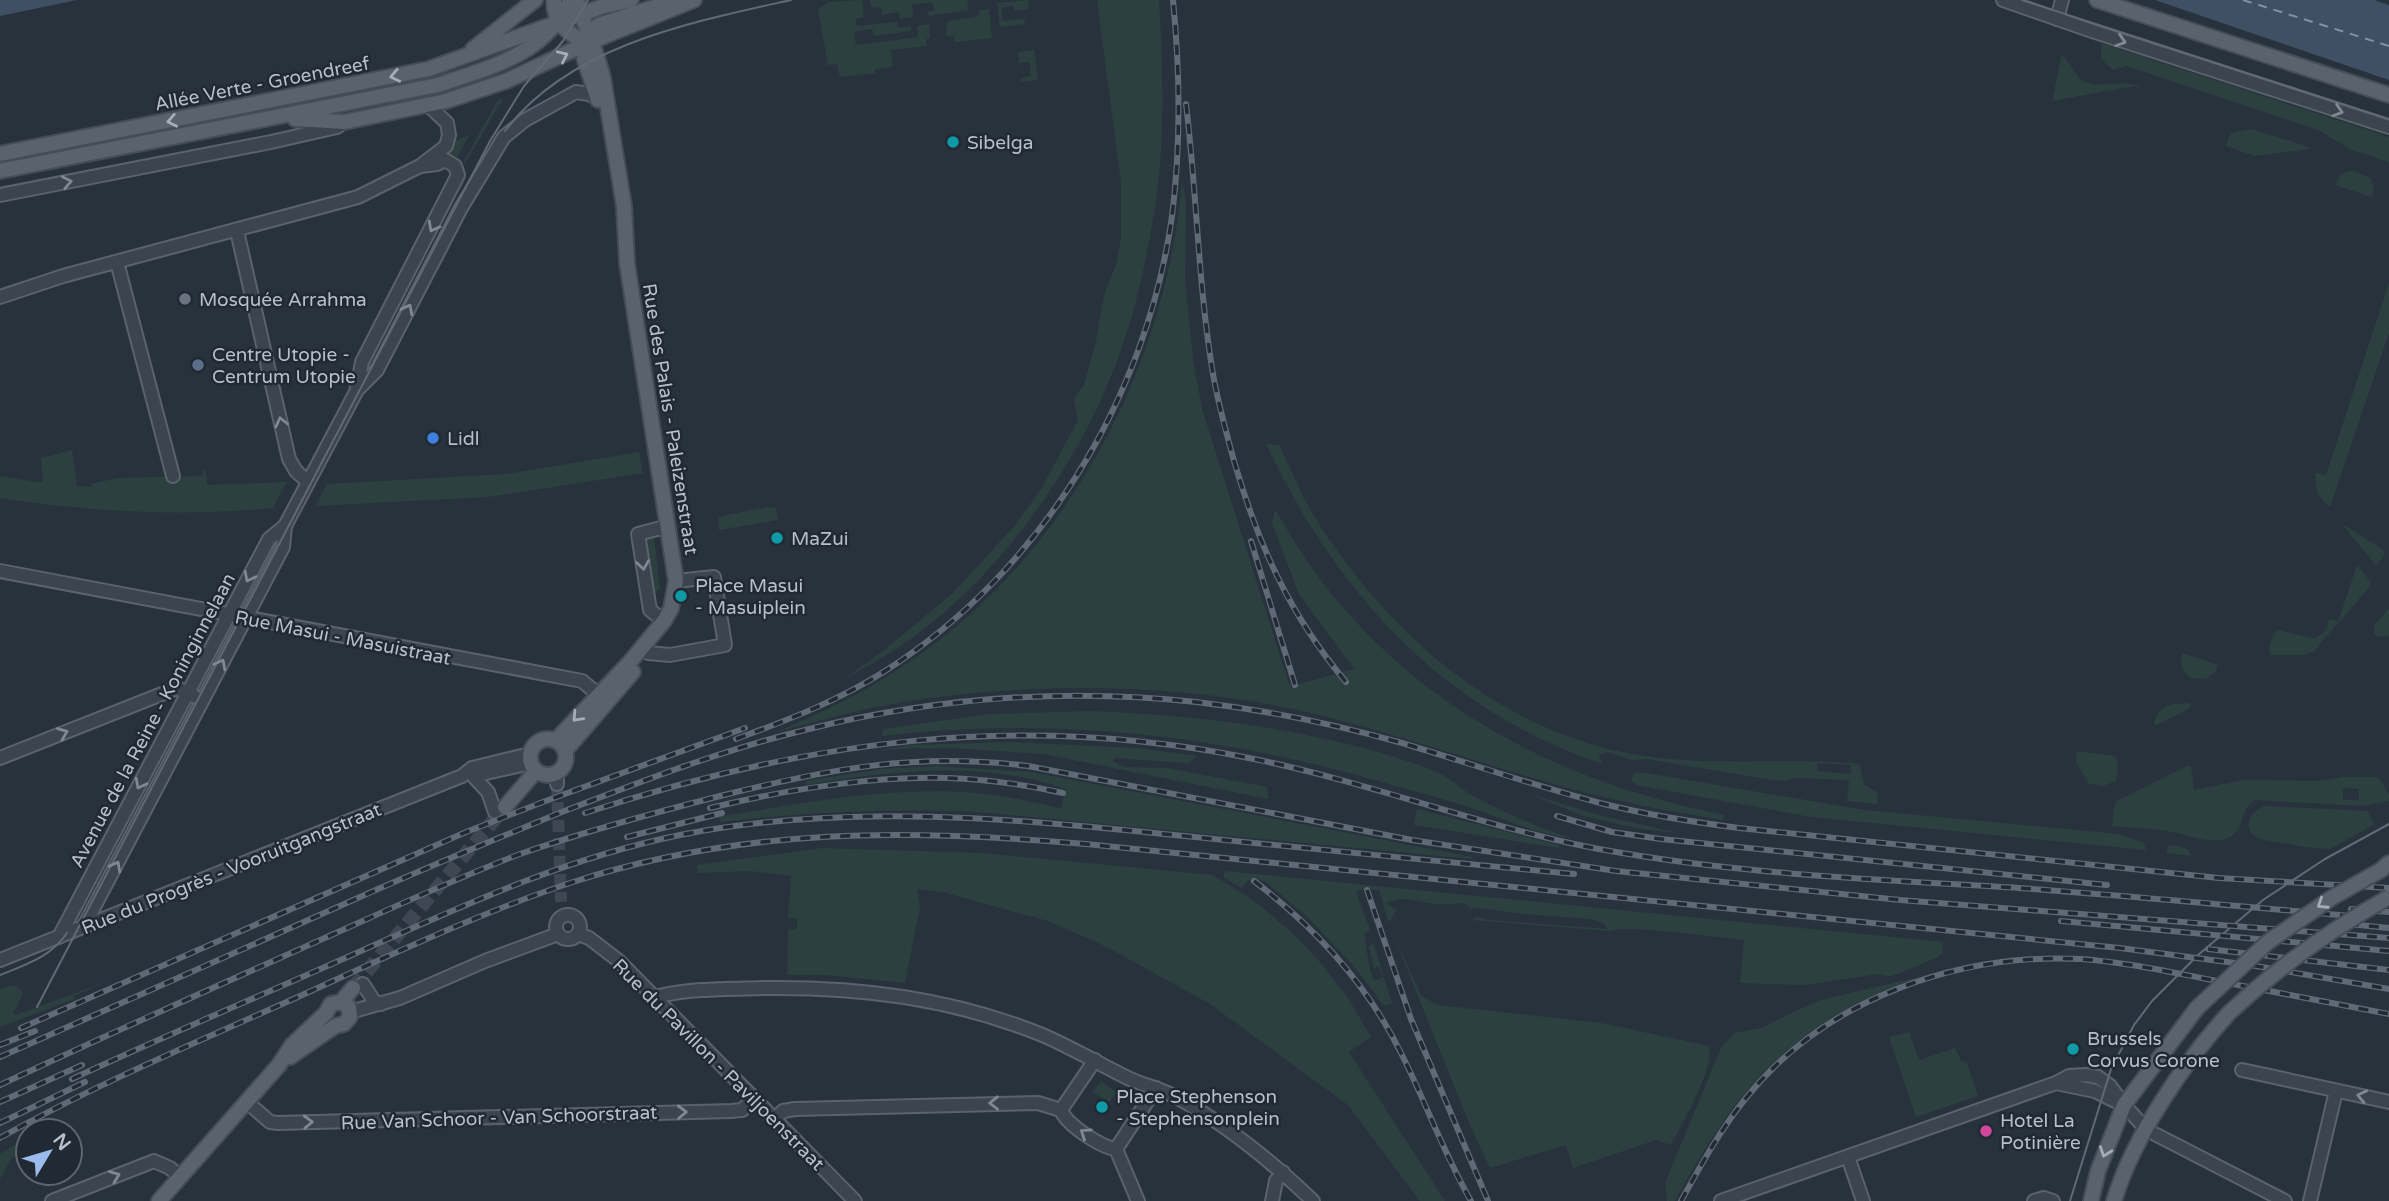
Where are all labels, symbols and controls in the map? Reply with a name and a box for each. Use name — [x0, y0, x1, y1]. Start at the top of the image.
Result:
one-way arrow — [2115, 33, 2127, 47]
one-way arrow — [555, 50, 568, 64]
street label: Allée Verte - Groendreef — [153, 52, 372, 116]
one-way arrow — [389, 68, 401, 83]
one-way arrow — [2332, 102, 2344, 117]
one-way arrow — [166, 112, 178, 127]
place label: Sibelga — [967, 132, 1033, 154]
marker: Sibelga — [945, 134, 961, 150]
one-way arrow — [61, 175, 73, 190]
one-way arrow — [427, 220, 441, 233]
street label: Rue des Palais - Paleizenstraat — [638, 282, 702, 556]
place label: Mosquée Arrahma — [199, 289, 367, 311]
marker: Mosquée Arrahma — [177, 291, 193, 307]
one-way arrow — [400, 304, 413, 316]
place label: Centre Utopie - Centrum Utopie — [212, 344, 356, 388]
marker: Centre Utopie - Centrum Utopie — [190, 357, 206, 373]
one-way arrow — [275, 416, 289, 428]
place label: Lidl — [447, 428, 479, 450]
marker: Lidl — [425, 430, 441, 446]
place label: MaZui — [791, 528, 848, 550]
marker: MaZui — [769, 530, 785, 546]
one-way arrow — [635, 560, 650, 571]
street label: Avenue de la Reine - Koninginnelaan — [66, 569, 240, 871]
one-way arrow — [244, 570, 257, 583]
place label: Place Masui - Masuiplein — [695, 575, 806, 619]
marker: Place Masui - Masuiplein — [673, 588, 689, 604]
street label: Rue Masui - Masuistraat — [233, 606, 453, 670]
one-way arrow — [213, 659, 227, 671]
one-way arrow — [572, 709, 585, 722]
one-way arrow — [57, 727, 69, 741]
one-way arrow — [135, 777, 148, 789]
street label: Rue du Progrès - Vooruitgangstraat — [78, 799, 384, 939]
one-way arrow — [107, 861, 121, 873]
one-way arrow — [2317, 896, 2330, 908]
street label: Rue du Pavillon - Paviljoenstraat — [608, 954, 829, 1175]
place label: Brussels Corvus Corone — [2087, 1028, 2220, 1072]
marker: Brussels Corvus Corone — [2065, 1041, 2081, 1057]
place label: Place Stephenson - Stephensonplein — [1116, 1086, 1280, 1130]
one-way arrow — [2356, 1090, 2368, 1105]
one-way arrow — [988, 1096, 999, 1111]
marker: Place Stephenson - Stephensonplein — [1094, 1099, 1110, 1115]
street label: Rue Van Schoor - Van Schoorstraat — [340, 1101, 658, 1135]
one-way arrow — [677, 1105, 688, 1120]
place label: Hotel La Potinière — [2000, 1110, 2081, 1154]
one-way arrow — [303, 1115, 314, 1130]
north arrow — [14, 1117, 84, 1187]
marker: Hotel La Potinière — [1978, 1123, 1994, 1139]
text: N — [48, 1129, 75, 1155]
one-way arrow — [1080, 1129, 1093, 1141]
one-way arrow — [2099, 1146, 2113, 1158]
one-way arrow — [109, 1171, 121, 1185]

